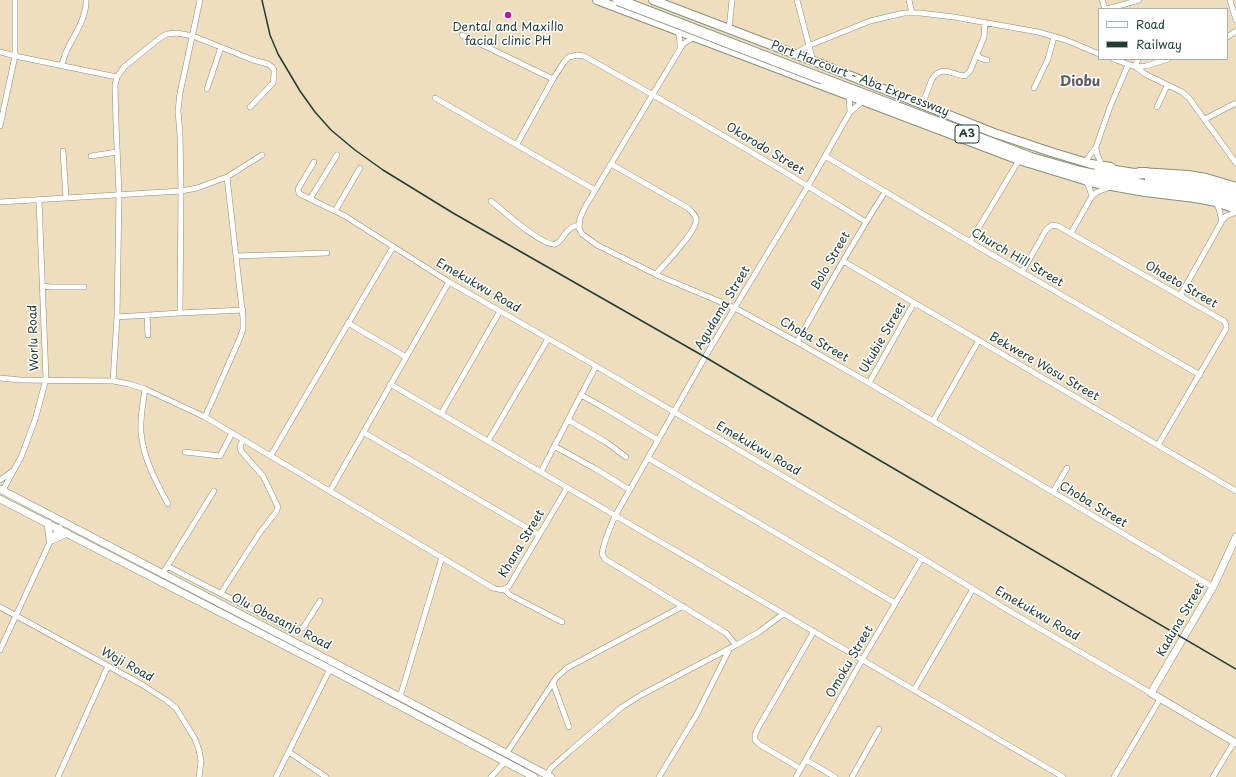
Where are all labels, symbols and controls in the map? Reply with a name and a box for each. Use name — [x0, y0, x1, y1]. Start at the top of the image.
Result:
legend — [1098, 8, 1228, 60]
marker: Dental and Maxillo facial clinic PH — [503, 10, 513, 20]
text: Road — [1136, 15, 1165, 33]
place label: Dental and Maxillo facial clinic PH — [452, 21, 564, 49]
text: Railway — [1136, 35, 1182, 53]
street label: Port Harcourt - Aba Expressway — [769, 38, 951, 120]
district label: Diobu — [1060, 74, 1100, 90]
street label: Okorodo Street — [723, 120, 807, 178]
road number: A3 — [955, 125, 979, 143]
street label: Church Hill Street — [968, 226, 1066, 290]
street label: Bolo Street — [808, 229, 854, 293]
street label: Emekukwu Road — [433, 256, 523, 316]
street label: Ohaeto Street — [1142, 259, 1220, 311]
street label: Agudama Street — [692, 264, 754, 352]
street label: Ukubie Street — [857, 300, 909, 376]
street label: Worlu Road — [26, 305, 42, 371]
street label: Choba Street — [777, 315, 851, 365]
street label: Bekwere Wosu Street — [987, 330, 1101, 404]
street label: Emekukwu Road — [713, 419, 803, 479]
street label: Choba Street — [1056, 479, 1130, 531]
street label: Khana Street — [496, 507, 548, 581]
street label: Kaduna Street — [1154, 581, 1208, 659]
street label: Emekukwu Road — [992, 584, 1082, 644]
street label: Olu Obasanjo Road — [229, 591, 333, 653]
street label: Omoku Street — [823, 623, 877, 701]
street label: Woji Road — [98, 645, 156, 685]

